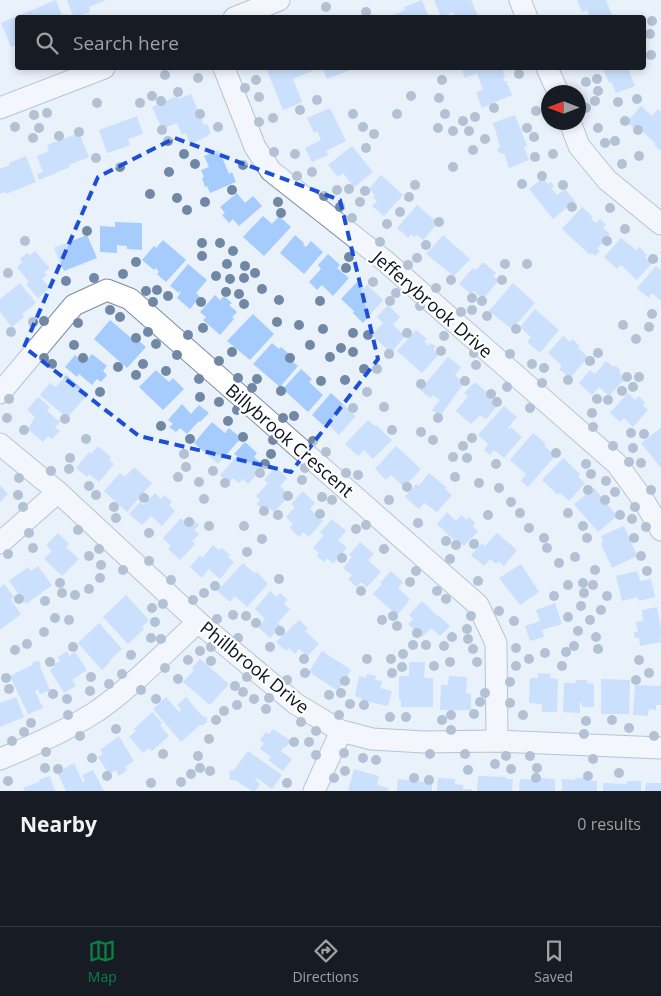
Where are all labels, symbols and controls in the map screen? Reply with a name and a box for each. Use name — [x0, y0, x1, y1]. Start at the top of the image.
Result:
search box — [15, 15, 646, 70]
icon: search — [33, 29, 61, 57]
text: Search here — [73, 30, 179, 56]
north arrow — [541, 85, 586, 130]
street label: Jefferybrook Drive — [366, 244, 498, 363]
street label: Billybrook Crescent — [221, 378, 359, 502]
street label: Phillbrook Drive — [195, 616, 315, 718]
text: Nearby — [20, 810, 97, 838]
text: 0 results — [577, 813, 641, 835]
tab: Map — [88, 937, 117, 986]
tab: Directions — [292, 937, 359, 986]
tab: Saved — [534, 937, 573, 986]

